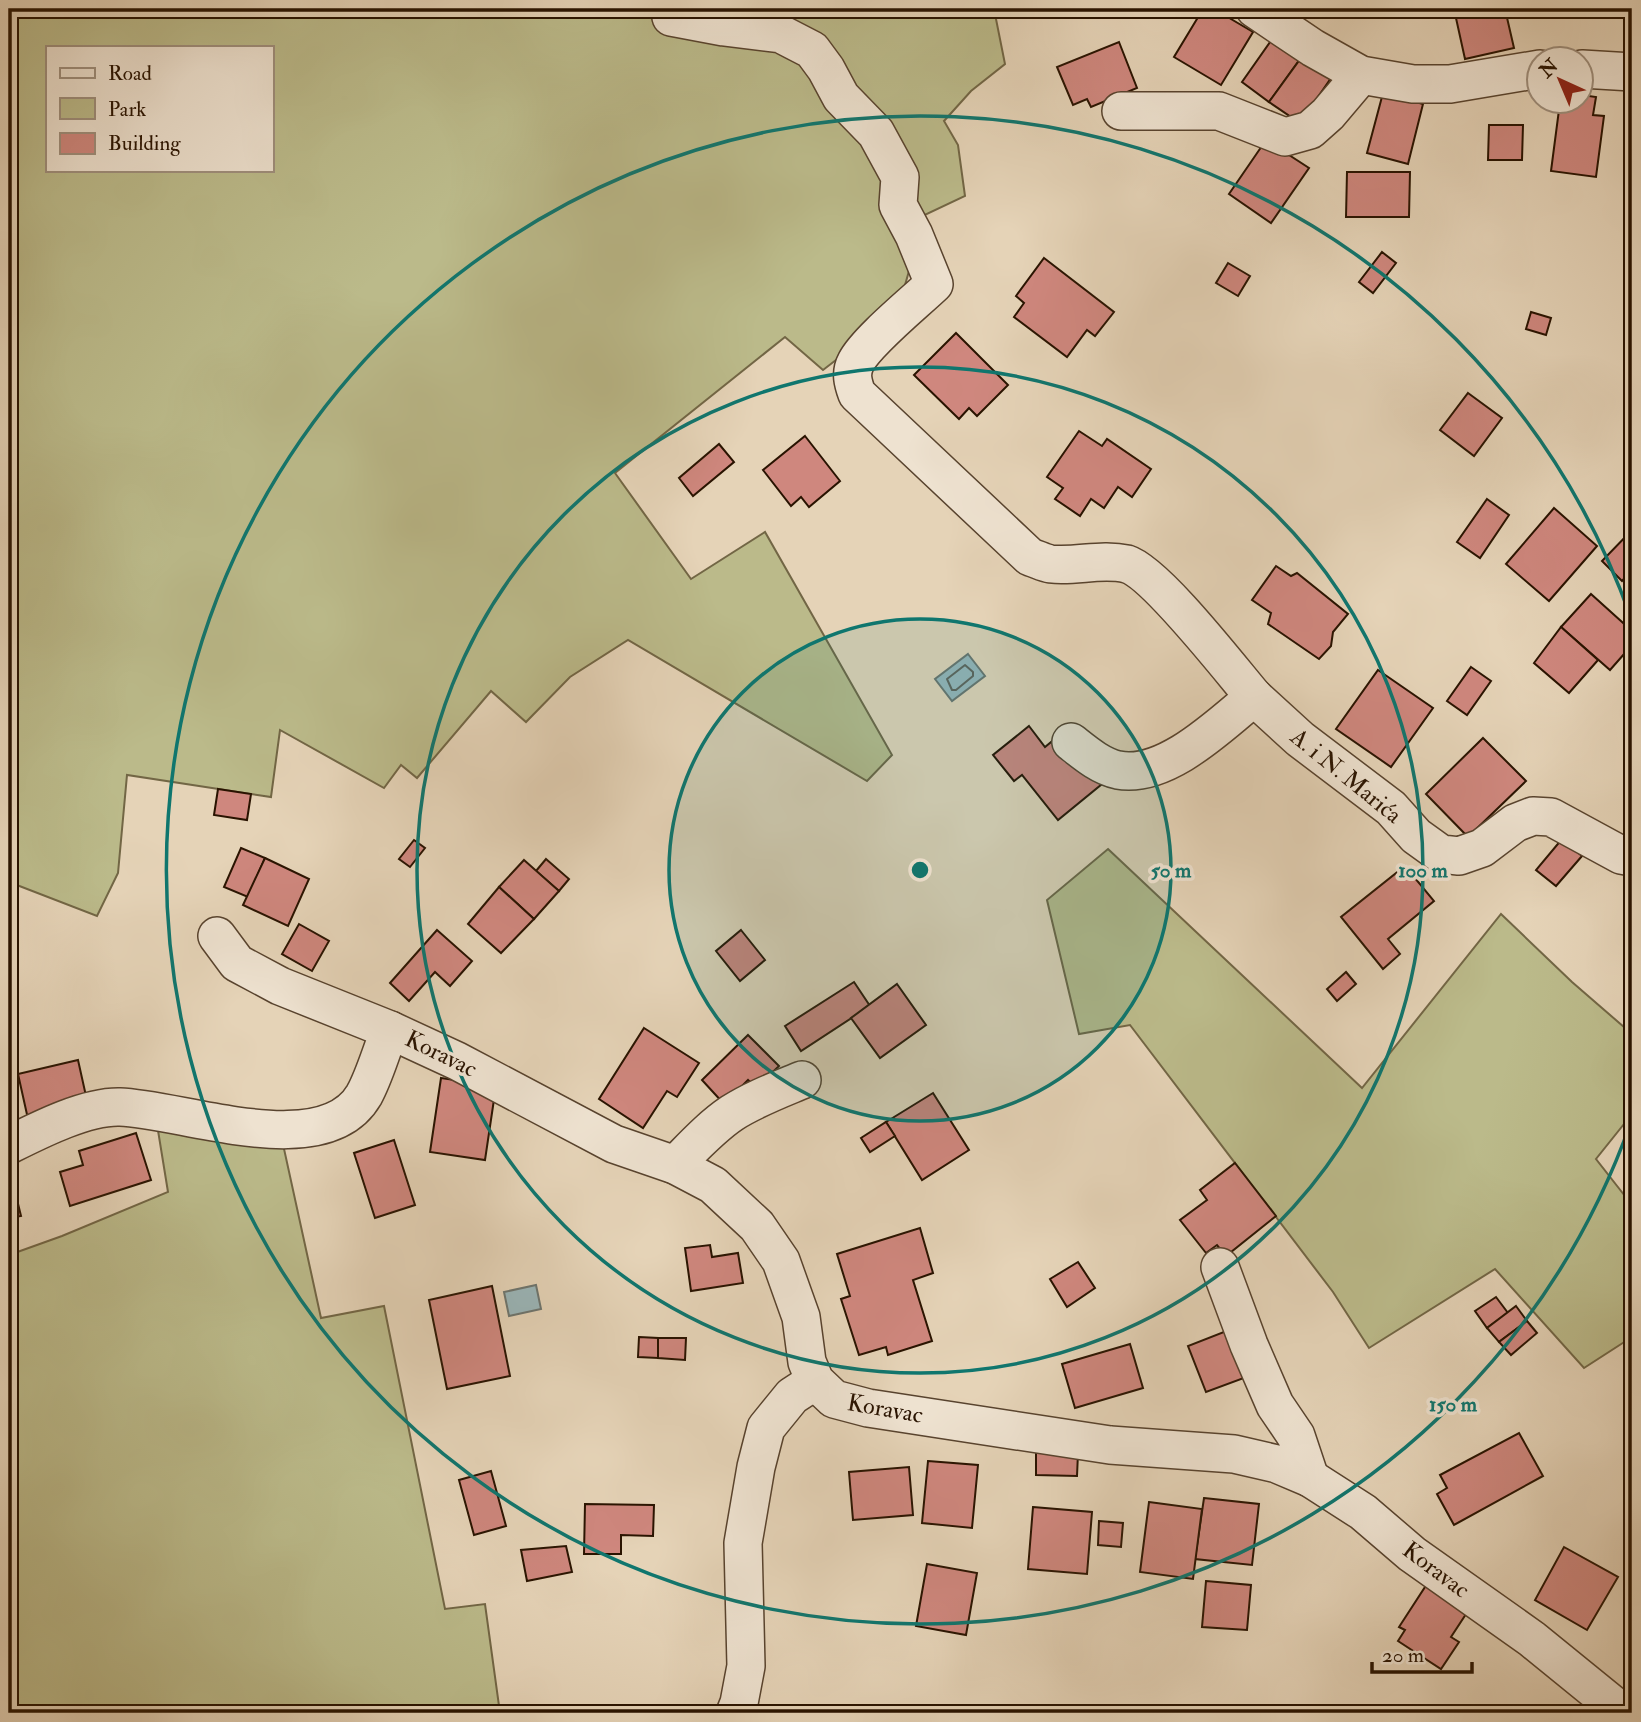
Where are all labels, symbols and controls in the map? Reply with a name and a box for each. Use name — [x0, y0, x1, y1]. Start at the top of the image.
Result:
legend — [46, 46, 273, 172]
north arrow — [1526, 46, 1596, 116]
text: N — [1534, 53, 1564, 84]
text: Road — [108, 60, 153, 87]
text: Park — [108, 96, 146, 123]
text: Building — [108, 130, 181, 157]
street label: A. i N. Marića — [1283, 721, 1409, 831]
text: 50 m — [1151, 857, 1192, 884]
text: 100 m — [1398, 857, 1449, 884]
centre of rings — [908, 858, 932, 882]
street label: Koravac — [400, 1023, 482, 1085]
street label: Koravac — [845, 1387, 925, 1431]
text: 150 m — [1429, 1391, 1478, 1418]
street label: Koravac — [1396, 1535, 1476, 1605]
scale bar — [1372, 1631, 1471, 1675]
text: 20 m — [1382, 1642, 1424, 1669]

